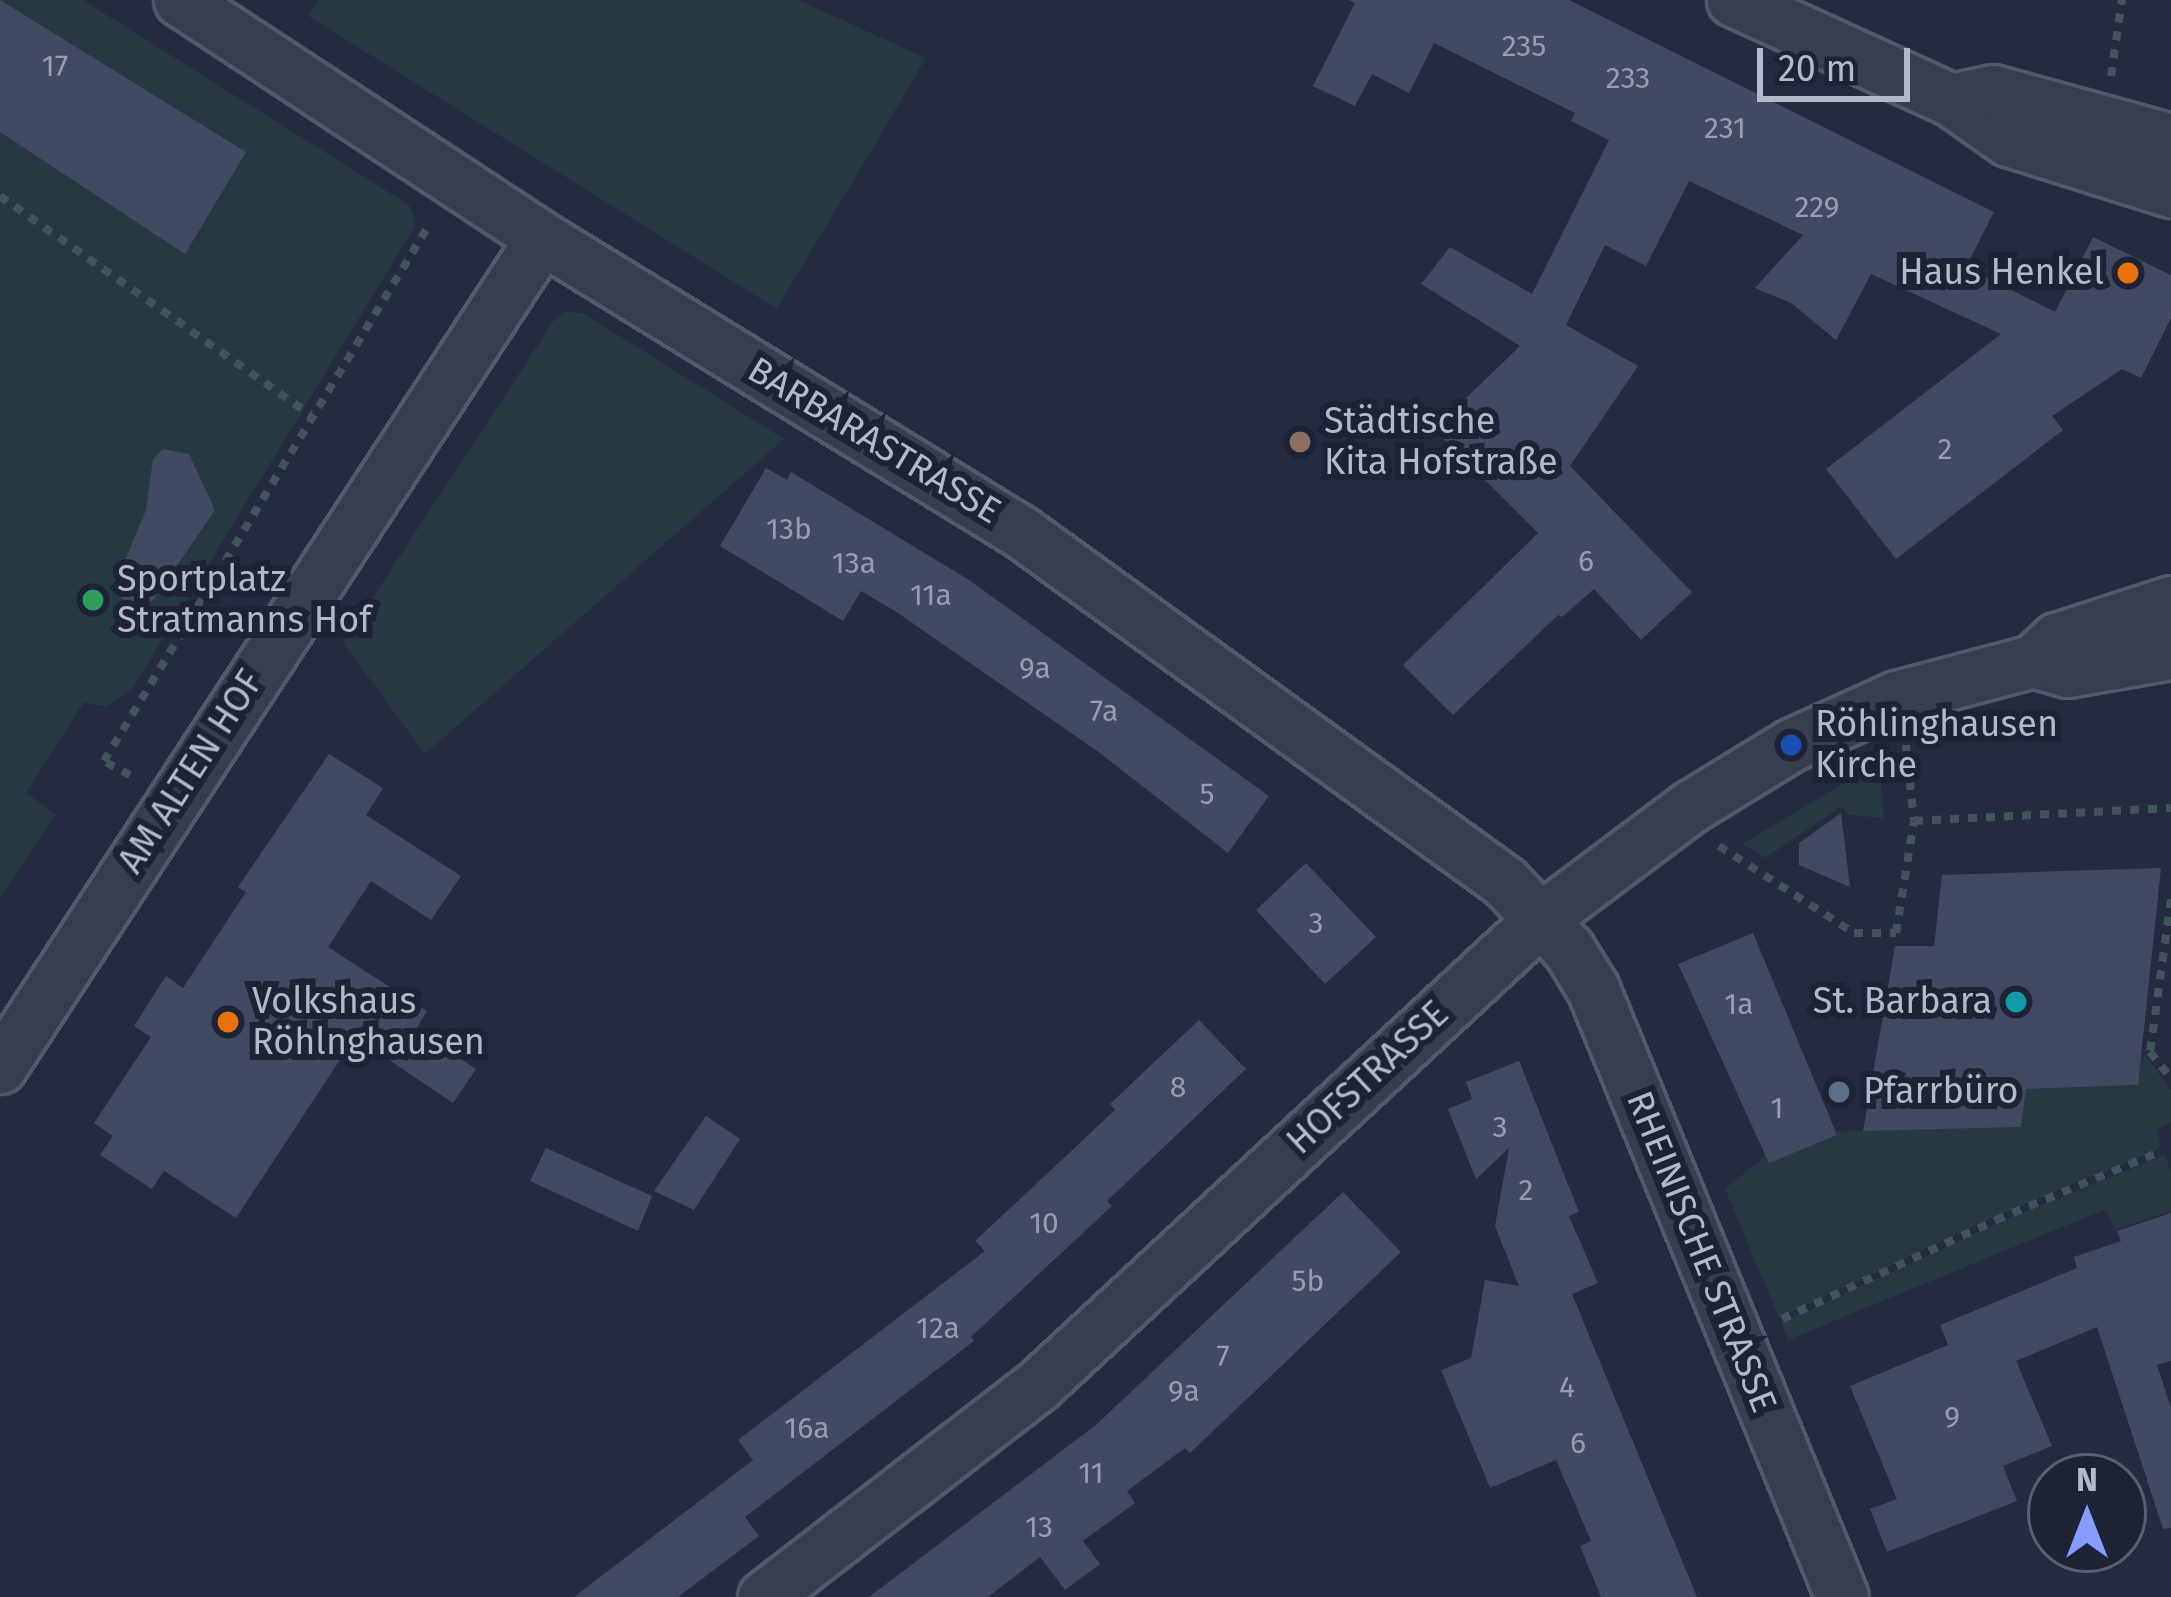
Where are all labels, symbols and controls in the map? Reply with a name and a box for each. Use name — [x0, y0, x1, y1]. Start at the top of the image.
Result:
scale bar — [1763, 24, 1916, 98]
house number: 235 — [1502, 28, 1546, 64]
text: 20 m — [1778, 47, 1856, 91]
house number: 17 — [42, 48, 68, 84]
house number: 233 — [1606, 60, 1650, 96]
house number: 231 — [1704, 110, 1746, 146]
house number: 229 — [1794, 189, 1840, 225]
place label: Haus Henkel — [1899, 251, 2104, 295]
marker: Haus Henkel — [2115, 260, 2141, 286]
street label: BARBARASTRASSE — [740, 349, 1008, 533]
place label: Städtische Kita Hofstraße — [1324, 399, 1558, 484]
marker: Städtische Kita Hofstraße — [1287, 429, 1313, 455]
house number: 2 — [1938, 431, 1952, 467]
house number: 13b — [766, 511, 812, 547]
house number: 6 — [1578, 543, 1594, 579]
house number: 13a — [832, 545, 876, 581]
place label: Sportplatz Stratmanns Hof — [117, 557, 371, 642]
house number: 11a — [910, 577, 952, 613]
marker: Sportplatz Stratmanns Hof — [80, 587, 106, 613]
house number: 9a — [1019, 650, 1051, 686]
street label: AM ALTEN HOF — [109, 663, 273, 881]
house number: 7a — [1090, 693, 1118, 729]
place label: Röhlinghausen Kirche — [1815, 702, 2058, 787]
marker: Röhlinghausen Kirche — [1778, 732, 1804, 758]
house number: 5 — [1199, 776, 1215, 812]
house number: 3 — [1309, 905, 1323, 941]
place label: Volkshaus Röhlnghausen — [252, 979, 485, 1064]
place label: St. Barbara — [1813, 980, 1992, 1024]
house number: 1a — [1724, 986, 1754, 1022]
marker: St. Barbara — [2003, 989, 2029, 1015]
street label: HOFSTRASSE — [1279, 993, 1457, 1163]
marker: Volkshaus Röhlnghausen — [215, 1009, 241, 1035]
house number: 8 — [1170, 1069, 1186, 1105]
place label: Pfarrbüro — [1863, 1070, 2019, 1114]
marker: Pfarrbüro — [1826, 1079, 1852, 1105]
street label: RHEINISCHE STRASSE — [1617, 1085, 1785, 1419]
house number: 1 — [1771, 1090, 1783, 1126]
house number: 3 — [1493, 1109, 1507, 1145]
house number: 2 — [1519, 1172, 1533, 1208]
house number: 10 — [1029, 1205, 1059, 1241]
house number: 5b — [1292, 1263, 1324, 1299]
house number: 12a — [916, 1310, 960, 1346]
house number: 7 — [1216, 1338, 1230, 1374]
house number: 4 — [1559, 1369, 1575, 1405]
house number: 9a — [1168, 1373, 1200, 1409]
house number: 9 — [1944, 1399, 1960, 1435]
house number: 16a — [784, 1410, 830, 1446]
house number: 6 — [1570, 1425, 1586, 1461]
north arrow — [2027, 1453, 2147, 1573]
house number: 11 — [1078, 1455, 1104, 1491]
text: N — [2076, 1460, 2098, 1500]
house number: 13 — [1025, 1509, 1053, 1545]

